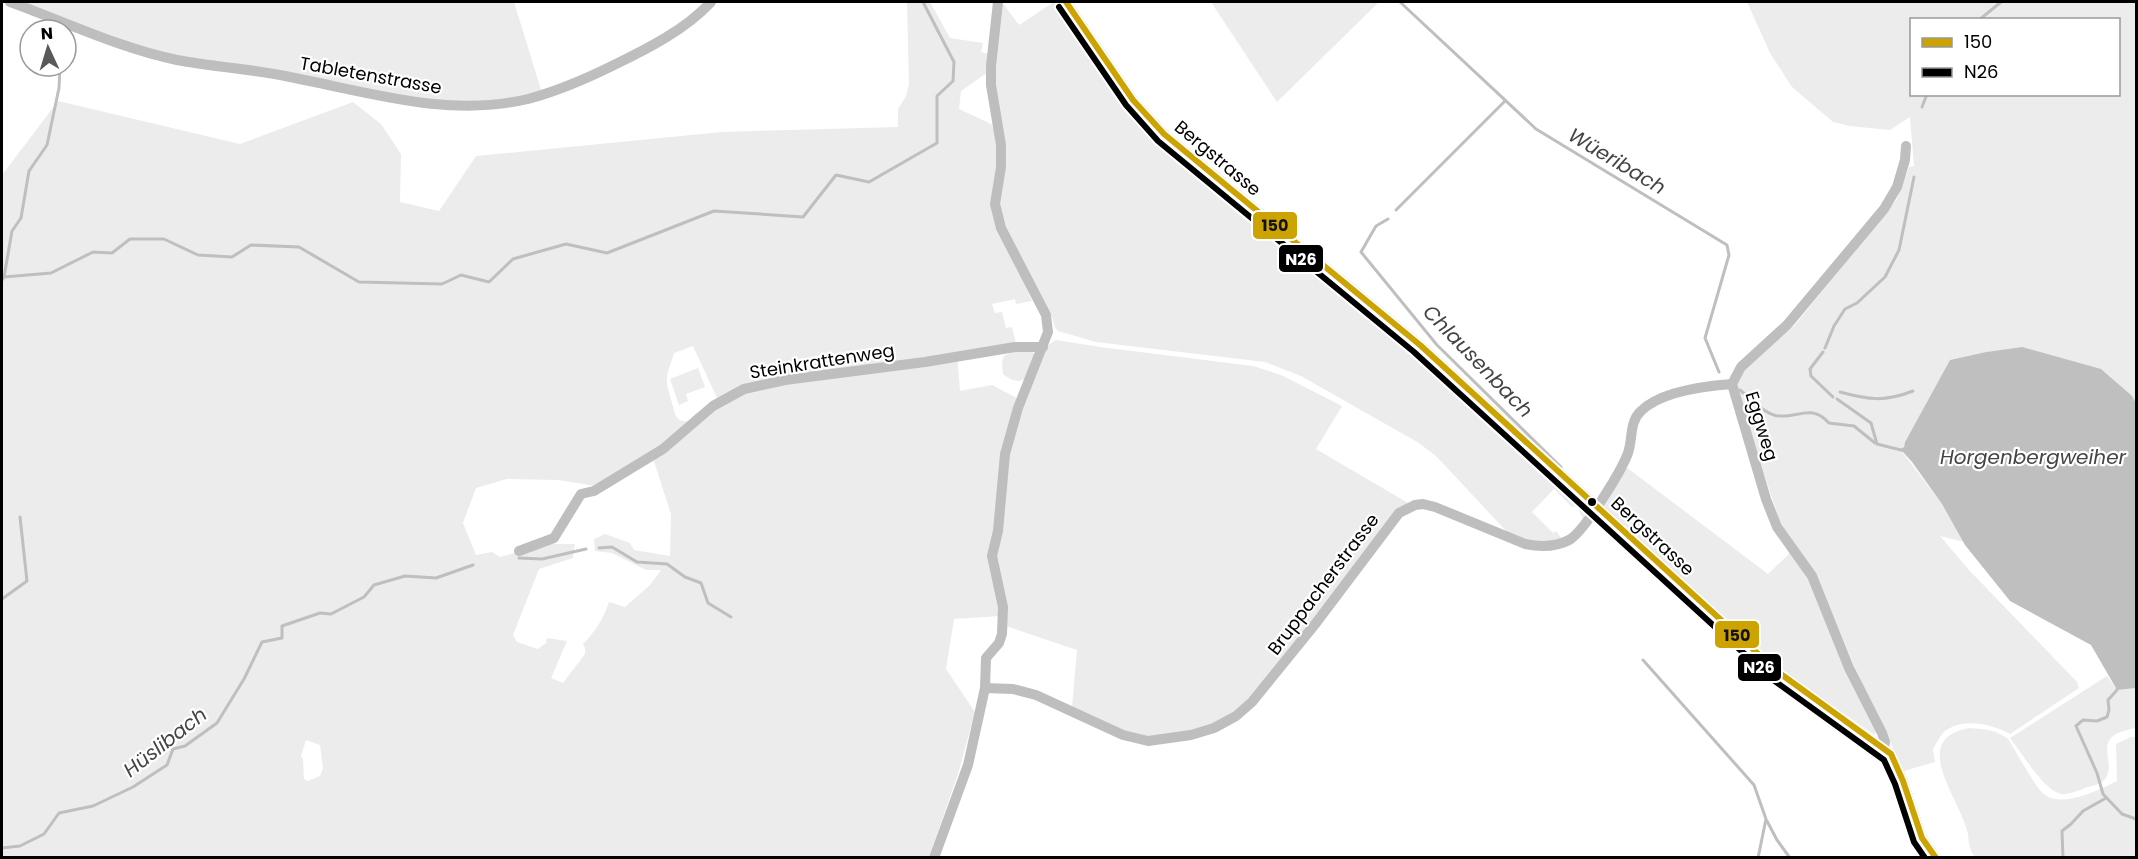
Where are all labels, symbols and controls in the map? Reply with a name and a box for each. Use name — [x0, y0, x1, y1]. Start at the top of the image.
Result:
north arrow — [18, 18, 78, 78]
legend — [1910, 18, 2120, 96]
text: N — [40, 22, 54, 45]
text: 150 — [1964, 29, 1992, 54]
street label: Tabletenstrasse — [298, 50, 444, 100]
text: N26 — [1964, 59, 1998, 84]
street label: Bergstrasse — [1169, 114, 1267, 202]
water label: Wüeribach — [1563, 121, 1671, 201]
line badge: 150 — [1252, 211, 1298, 240]
text: 150 — [1262, 214, 1288, 237]
line badge: N26 — [1278, 244, 1324, 273]
text: N26 — [1285, 248, 1317, 271]
water label: Chlausenbach — [1417, 298, 1539, 424]
street label: Steinkrattenweg — [748, 337, 896, 385]
street label: Eggweg — [1740, 388, 1784, 464]
water label: Horgenbergweiher — [1940, 443, 2127, 471]
street label: Bergstrasse — [1606, 491, 1700, 581]
unlabelled marker — [1586, 496, 1598, 508]
street label: Bruppacherstrasse — [1262, 508, 1384, 660]
line badge: 150 — [1714, 620, 1760, 649]
text: 150 — [1724, 624, 1750, 647]
line badge: N26 — [1737, 653, 1782, 682]
text: N26 — [1743, 656, 1775, 679]
water label: Hüslibach — [117, 701, 213, 783]

